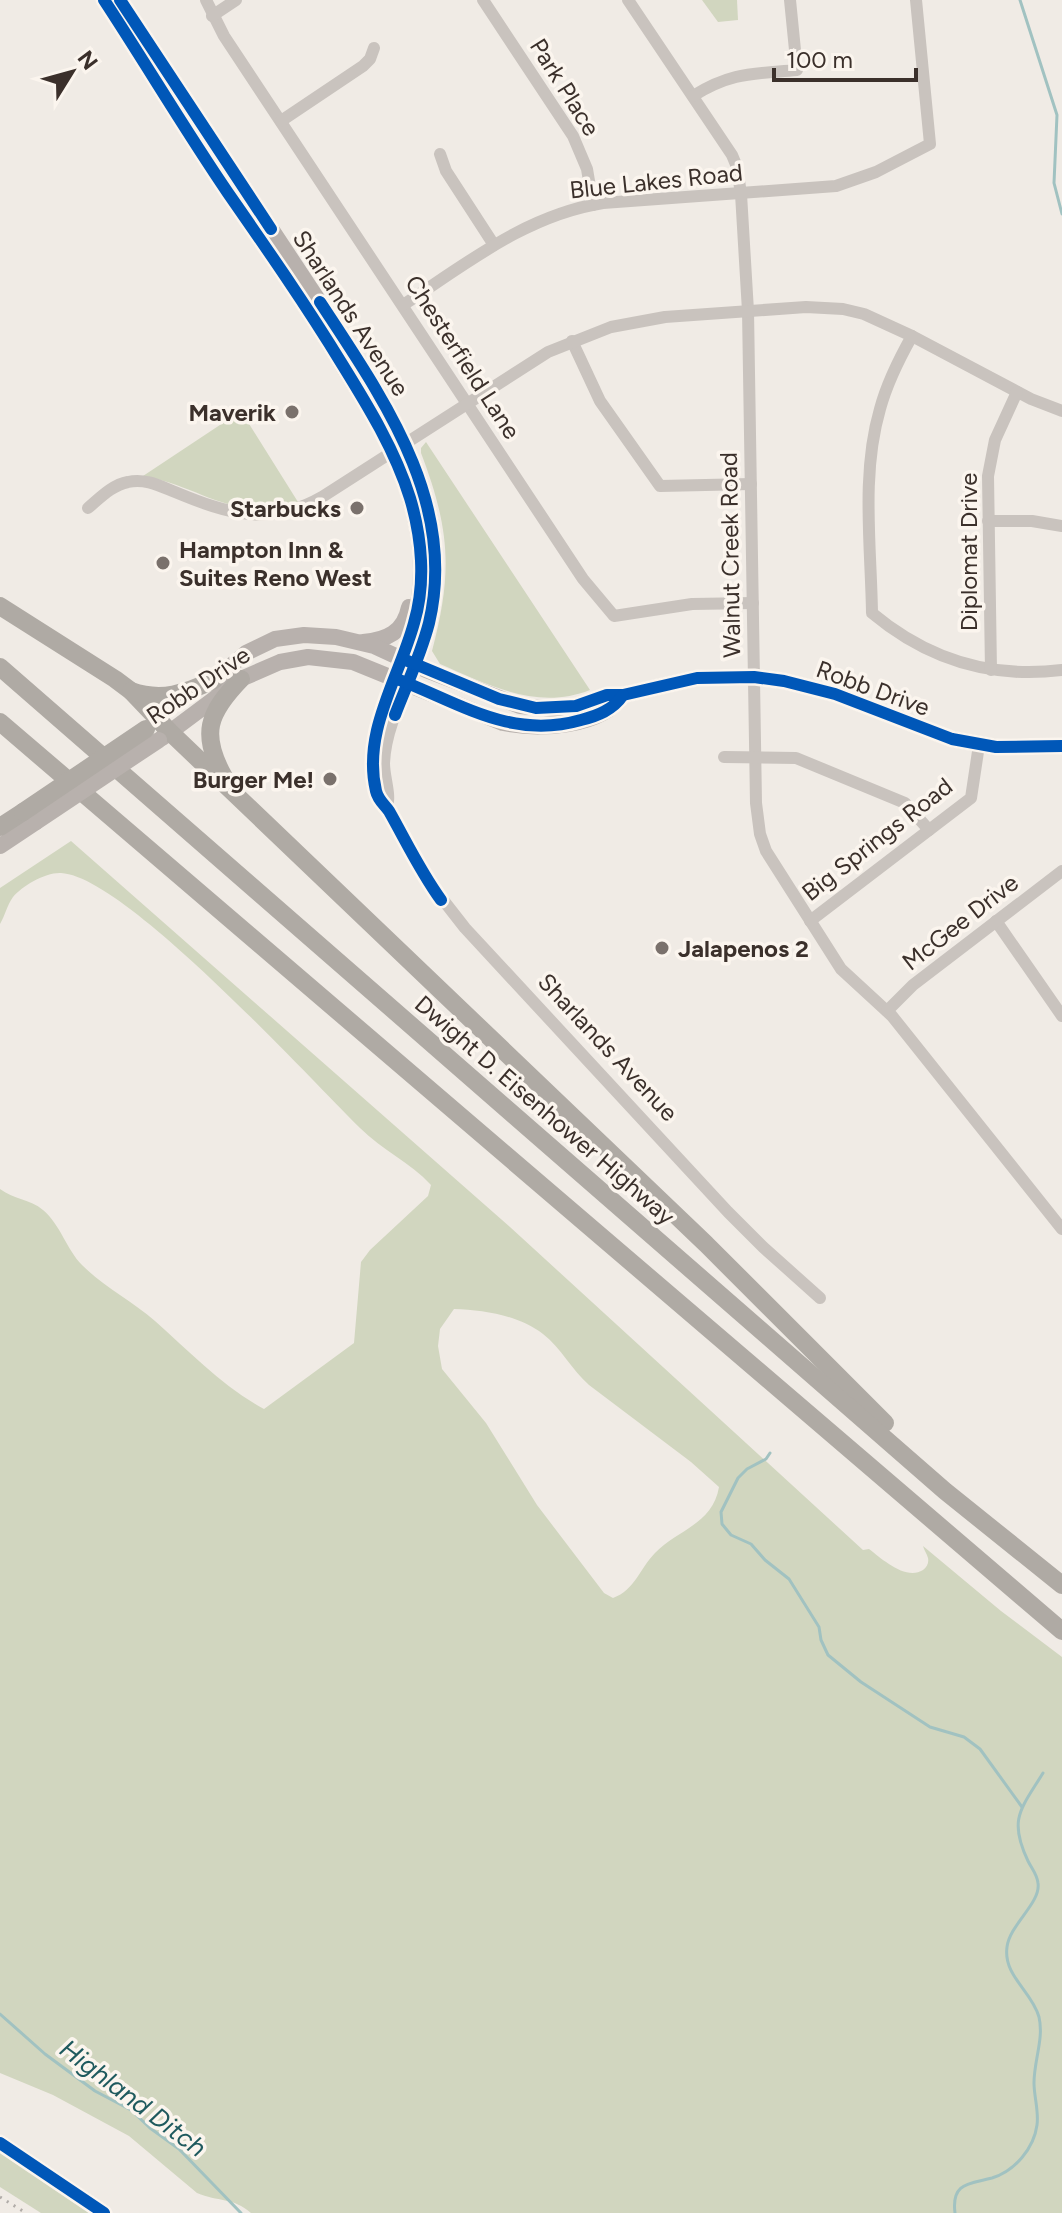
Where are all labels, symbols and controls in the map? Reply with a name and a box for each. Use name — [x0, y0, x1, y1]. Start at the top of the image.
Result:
north arrow — [32, 32, 112, 112]
scale bar — [774, 32, 916, 82]
street label: Park Place — [524, 33, 606, 141]
text: N — [72, 45, 103, 75]
text: 100 m — [786, 45, 853, 74]
street label: Blue Lakes Road — [568, 157, 744, 205]
street label: Sharlands Avenue — [287, 225, 415, 401]
street label: Chesterfield Lane — [399, 270, 527, 444]
place label: Maverik — [188, 398, 276, 427]
marker: Maverik — [283, 403, 301, 421]
street label: Walnut Creek Road — [714, 452, 746, 658]
street label: Diplomat Drive — [954, 473, 983, 631]
place label: Starbucks — [230, 494, 341, 523]
marker: Starbucks — [348, 499, 366, 517]
place label: Hampton Inn & Suites Reno West — [179, 535, 372, 592]
marker: Hampton Inn & Suites Reno West — [154, 554, 172, 572]
street label: Robb Drive — [141, 640, 255, 730]
street label: Robb Drive — [812, 654, 934, 722]
place label: Burger Me! — [193, 765, 314, 794]
marker: Burger Me! — [321, 770, 339, 788]
street label: Big Springs Road — [796, 771, 958, 907]
street label: McGee Drive — [896, 868, 1024, 976]
place label: Jalapenos 2 — [678, 934, 809, 963]
marker: Jalapenos 2 — [653, 939, 671, 957]
street label: Sharlands Avenue — [532, 967, 684, 1127]
street label: Dwight D. Eisenhower Highway — [409, 989, 681, 1231]
water label: Highland Ditch — [53, 2033, 213, 2163]

